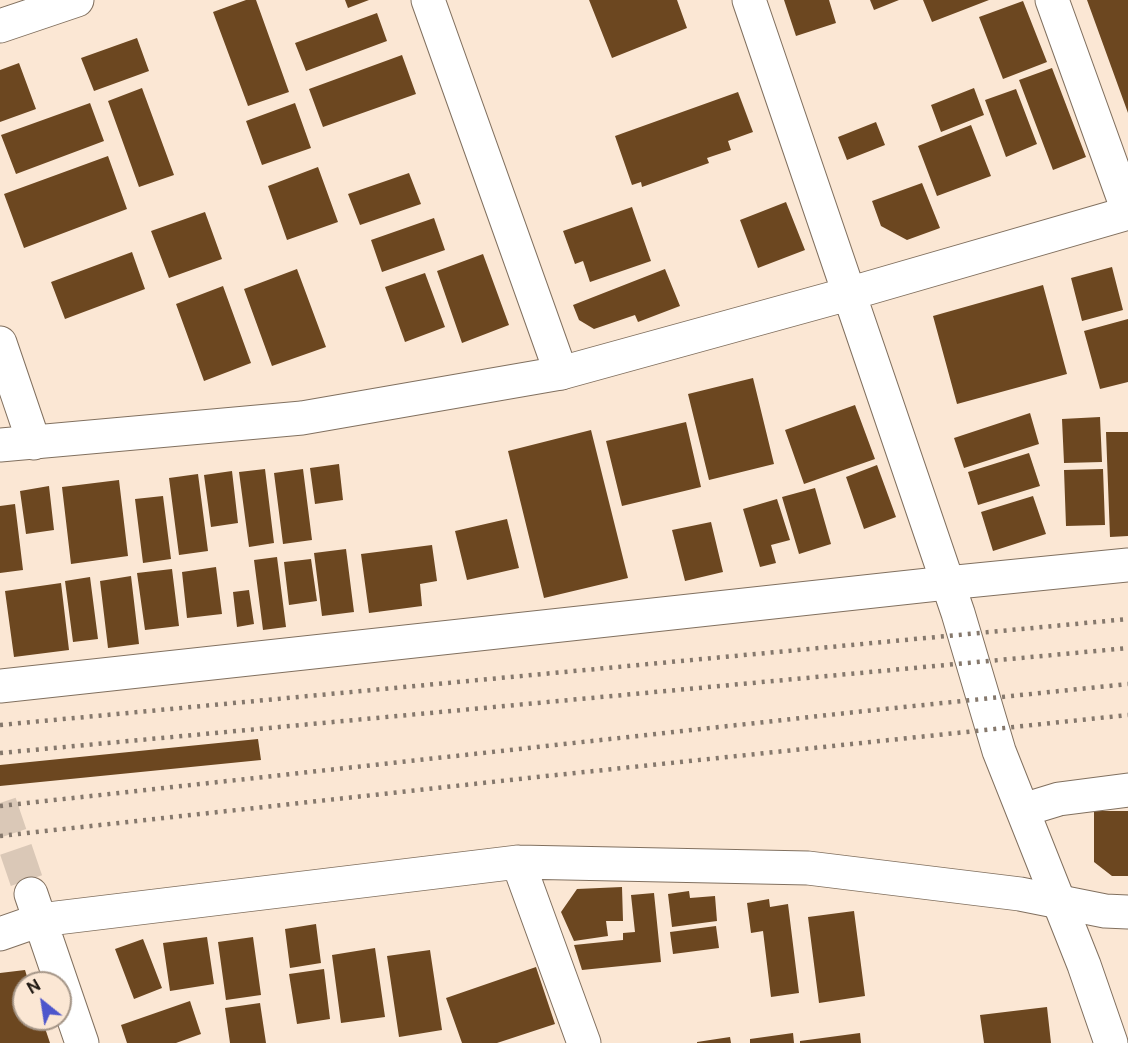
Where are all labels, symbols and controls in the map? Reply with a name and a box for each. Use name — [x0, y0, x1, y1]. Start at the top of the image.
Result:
north arrow — [12, 971, 72, 1031]
text: N — [24, 975, 44, 998]

